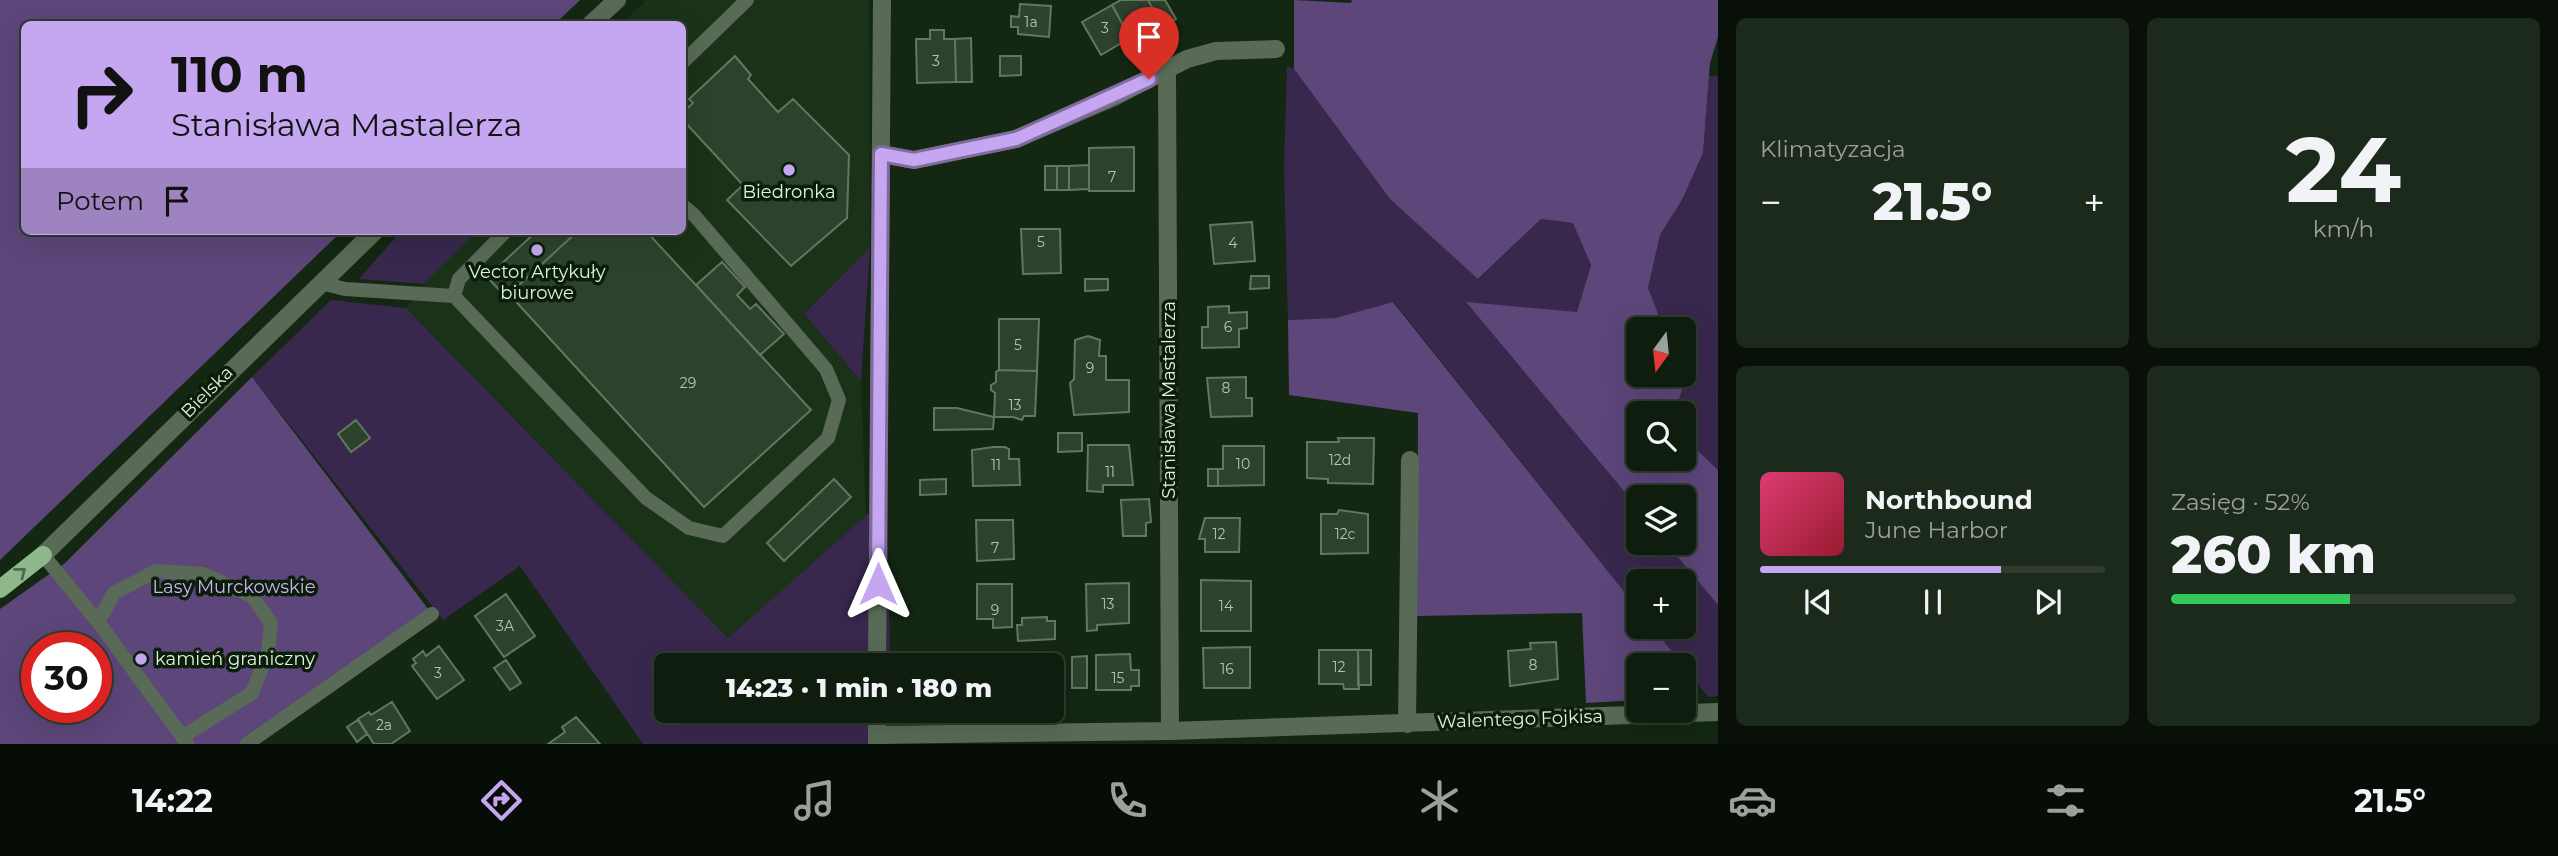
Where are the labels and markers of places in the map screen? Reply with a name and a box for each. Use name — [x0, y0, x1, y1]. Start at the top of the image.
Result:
pin — [1119, 7, 1179, 79]
marker: Biedronka — [781, 162, 797, 178]
place label: Biedronka — [742, 181, 836, 203]
marker: Vector Artykuły biurowe — [529, 242, 545, 258]
place label: Vector Artykuły biurowe — [468, 261, 606, 304]
place label: kamień graniczny — [155, 648, 315, 670]
marker: kamień graniczny — [133, 651, 149, 667]

